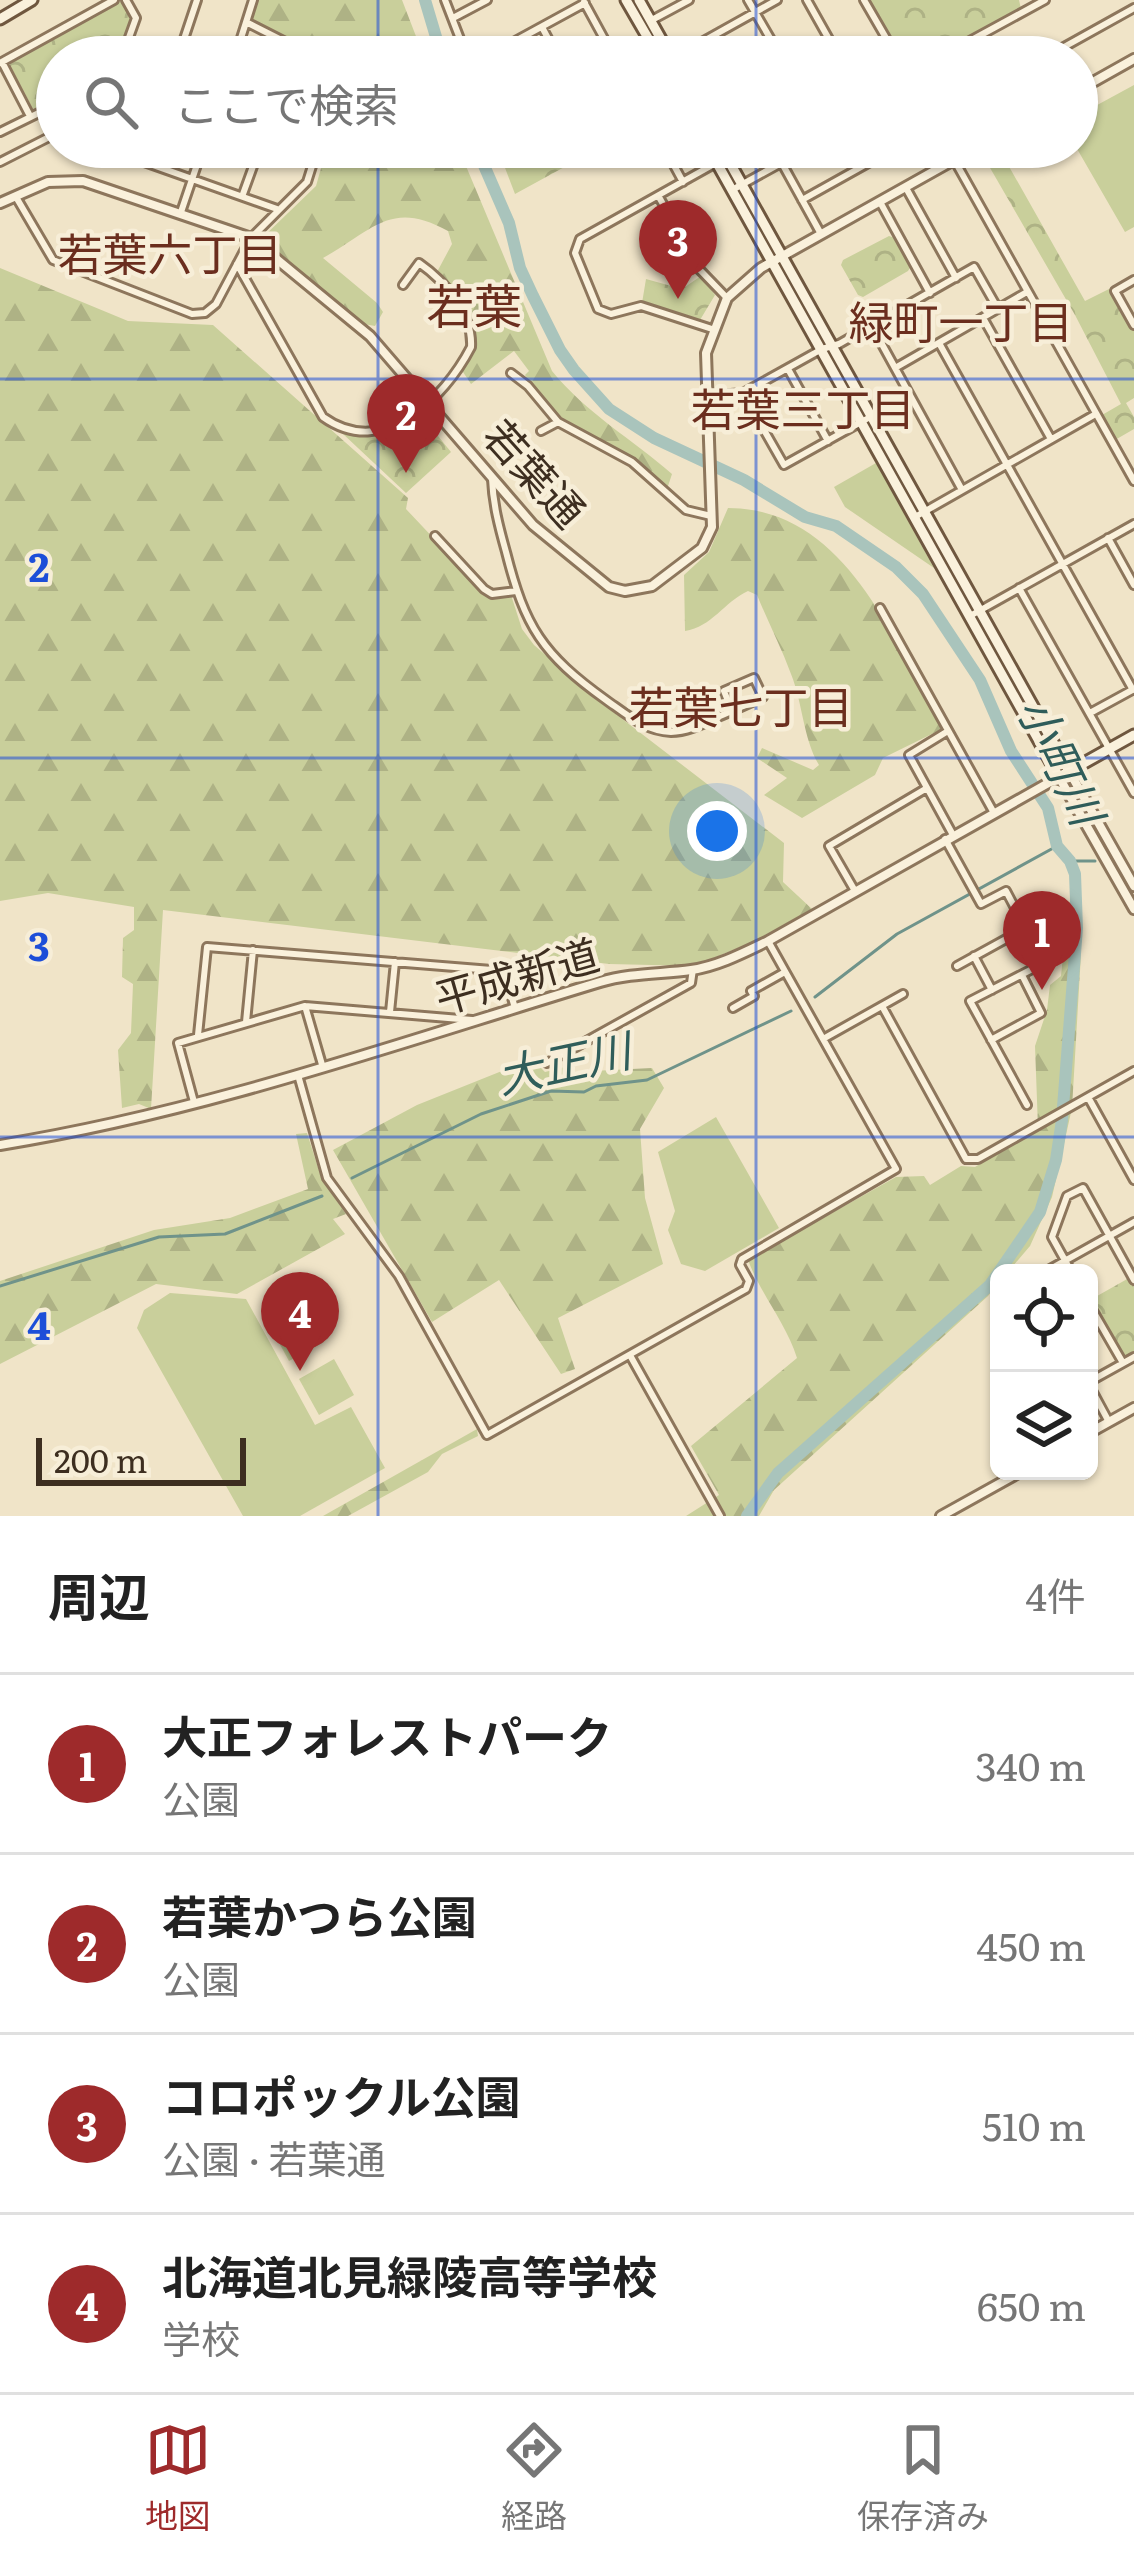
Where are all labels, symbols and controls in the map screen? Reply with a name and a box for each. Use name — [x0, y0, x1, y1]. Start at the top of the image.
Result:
search box — [36, 36, 1098, 168]
icon: search — [78, 69, 144, 135]
text: ここで検索 — [174, 69, 399, 136]
pin: 3 — [639, 200, 717, 299]
district label: 若葉六丁目 — [57, 218, 283, 285]
district label: 若葉 — [426, 268, 522, 339]
district label: 緑町一丁目 — [848, 286, 1074, 353]
district label: 若葉三丁目 — [690, 373, 916, 440]
pin: 2 — [367, 374, 445, 473]
street label: 若葉通 — [471, 404, 601, 540]
text: 2 — [29, 536, 49, 594]
district label: 若葉七丁目 — [628, 671, 854, 738]
water label: 小町川 — [1003, 684, 1125, 838]
your location — [687, 801, 747, 861]
pin: 1 — [1003, 891, 1081, 990]
text: 3 — [28, 915, 50, 973]
street label: 平成新道 — [427, 921, 605, 1027]
water label: 大正川 — [490, 1013, 640, 1107]
map controls — [990, 1264, 1098, 1480]
button: locate — [990, 1264, 1098, 1372]
pin: 4 — [261, 1272, 339, 1371]
text: 4 — [27, 1294, 51, 1352]
button: layers — [990, 1372, 1098, 1480]
scale bar — [36, 1432, 246, 1485]
text: 200 m — [54, 1434, 148, 1483]
text: 周辺 — [48, 1556, 150, 1632]
text: 4件 — [1026, 1565, 1086, 1623]
text: 大正フォレストパーク — [162, 1701, 612, 1768]
text: 1 — [79, 1735, 95, 1793]
text: 340 m — [975, 1735, 1086, 1793]
text: 公園 — [162, 1768, 240, 1826]
text: 若葉かつら公園 — [162, 1881, 477, 1948]
text: 2 — [77, 1915, 97, 1973]
text: 450 m — [977, 1915, 1086, 1973]
text: 公園 — [162, 1948, 240, 2006]
text: コロポックル公園 — [162, 2061, 521, 2128]
text: 3 — [76, 2095, 98, 2153]
text: 510 m — [982, 2095, 1086, 2153]
text: 公園 · 若葉通 — [162, 2128, 386, 2186]
text: 北海道北見緑陵高等学校 — [162, 2241, 657, 2308]
text: 4 — [75, 2275, 99, 2333]
text: 650 m — [977, 2275, 1086, 2333]
text: 学校 — [162, 2308, 240, 2366]
tab: 地図 — [145, 2417, 211, 2538]
tab: 経路 — [501, 2417, 567, 2538]
tab: 保存済み — [857, 2417, 989, 2538]

